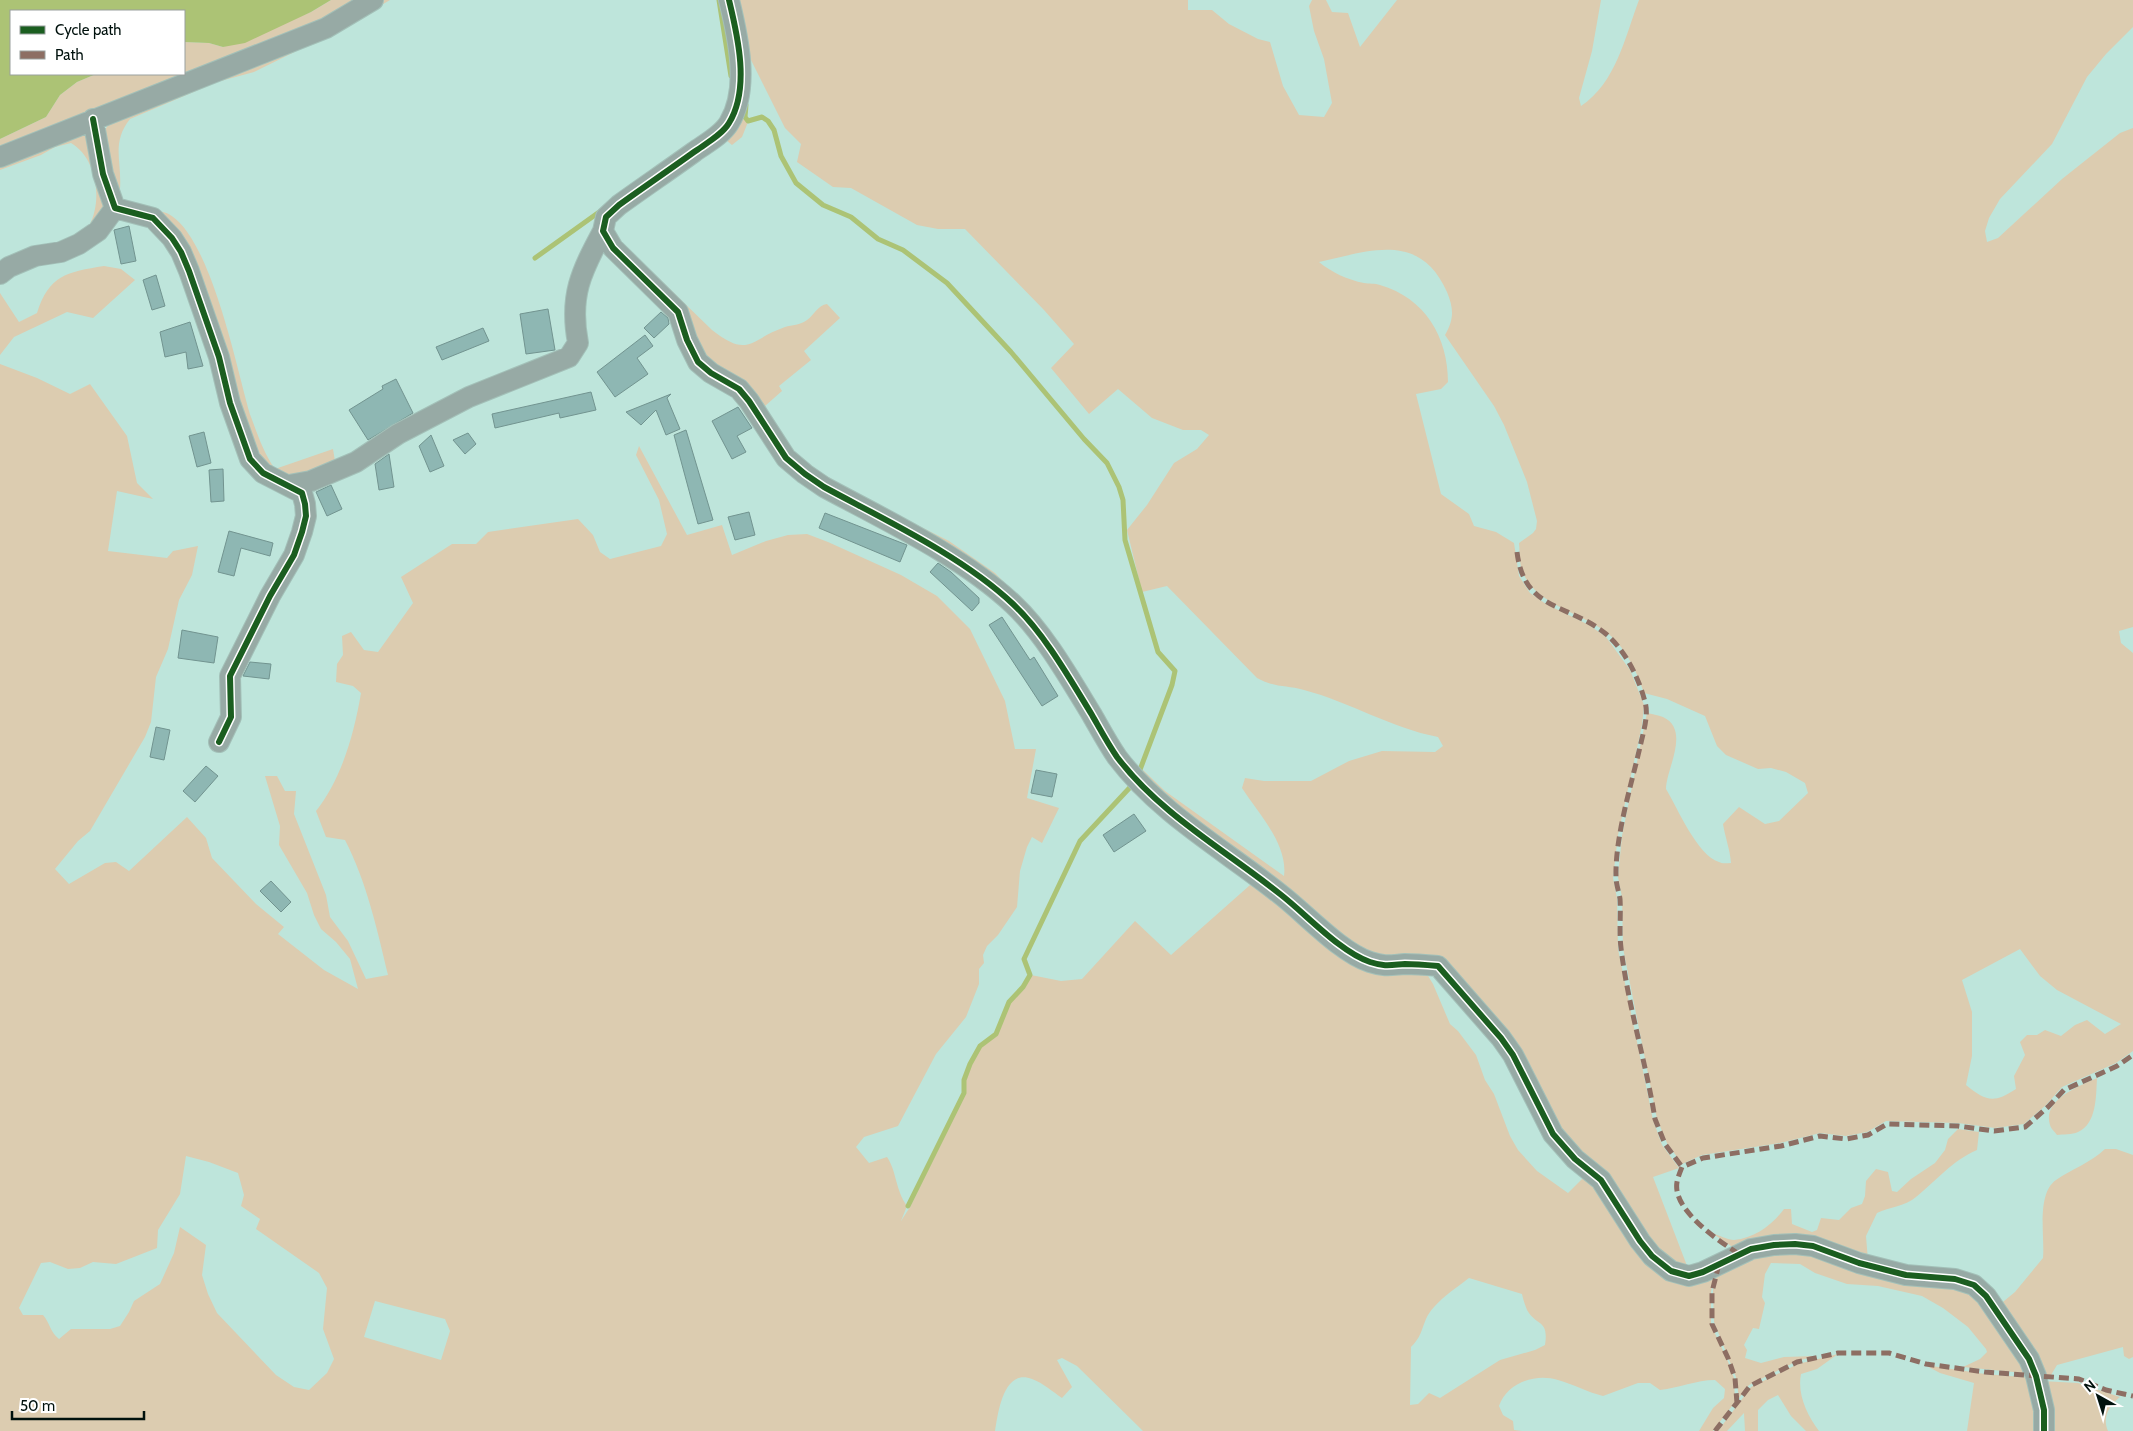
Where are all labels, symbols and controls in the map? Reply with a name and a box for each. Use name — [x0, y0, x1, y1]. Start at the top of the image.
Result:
legend — [10, 10, 185, 75]
text: Cycle path — [55, 21, 121, 39]
text: Path — [55, 46, 84, 64]
north arrow — [2073, 1371, 2123, 1421]
text: N — [2080, 1376, 2099, 1396]
scale bar — [12, 1388, 145, 1420]
text: 50 m — [20, 1397, 55, 1415]

